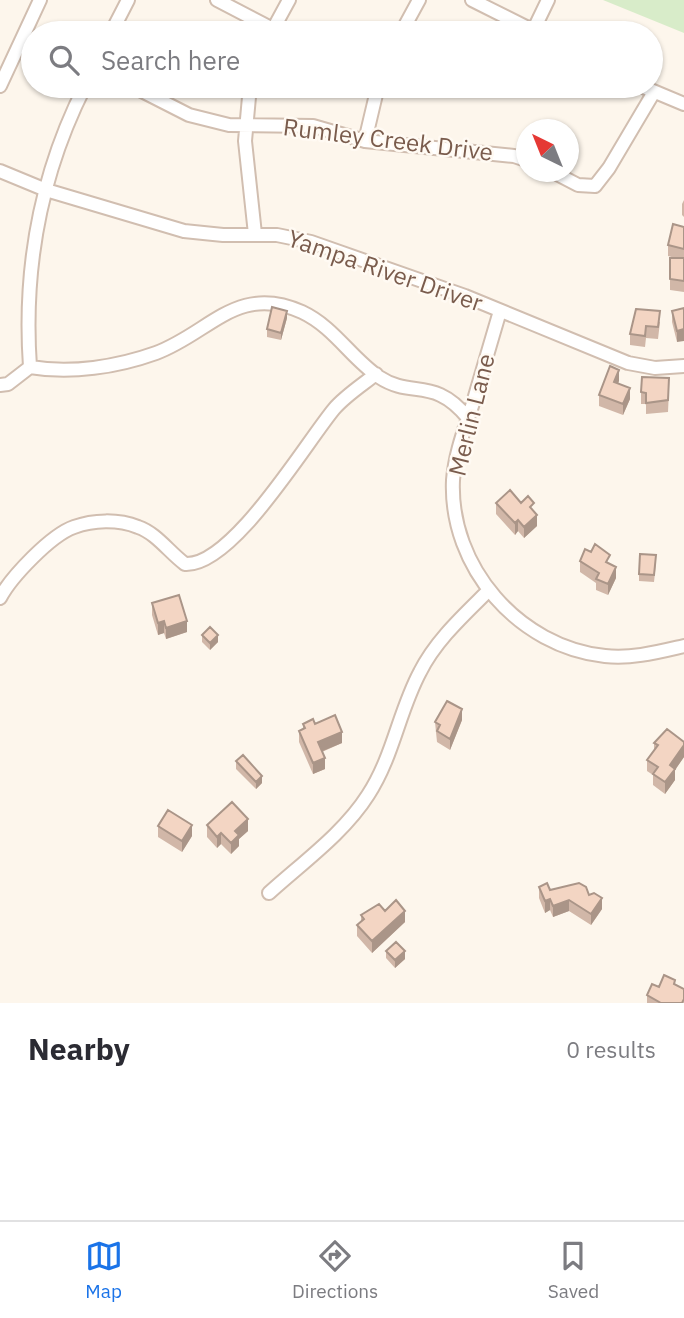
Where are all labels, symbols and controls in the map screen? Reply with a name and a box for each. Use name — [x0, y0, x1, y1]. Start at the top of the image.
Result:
search box — [21, 21, 663, 98]
icon: search — [45, 41, 83, 79]
text: Search here — [101, 43, 240, 77]
street label: Rumley Creek Drive — [281, 110, 495, 168]
north arrow — [516, 119, 579, 182]
street label: Yampa River Driver — [284, 222, 487, 319]
street label: Merlin Lane — [440, 350, 502, 479]
text: Nearby — [28, 1029, 130, 1068]
text: 0 results — [566, 1034, 656, 1064]
tab: Map — [85, 1237, 123, 1303]
tab: Directions — [292, 1237, 378, 1303]
tab: Saved — [548, 1237, 599, 1303]

